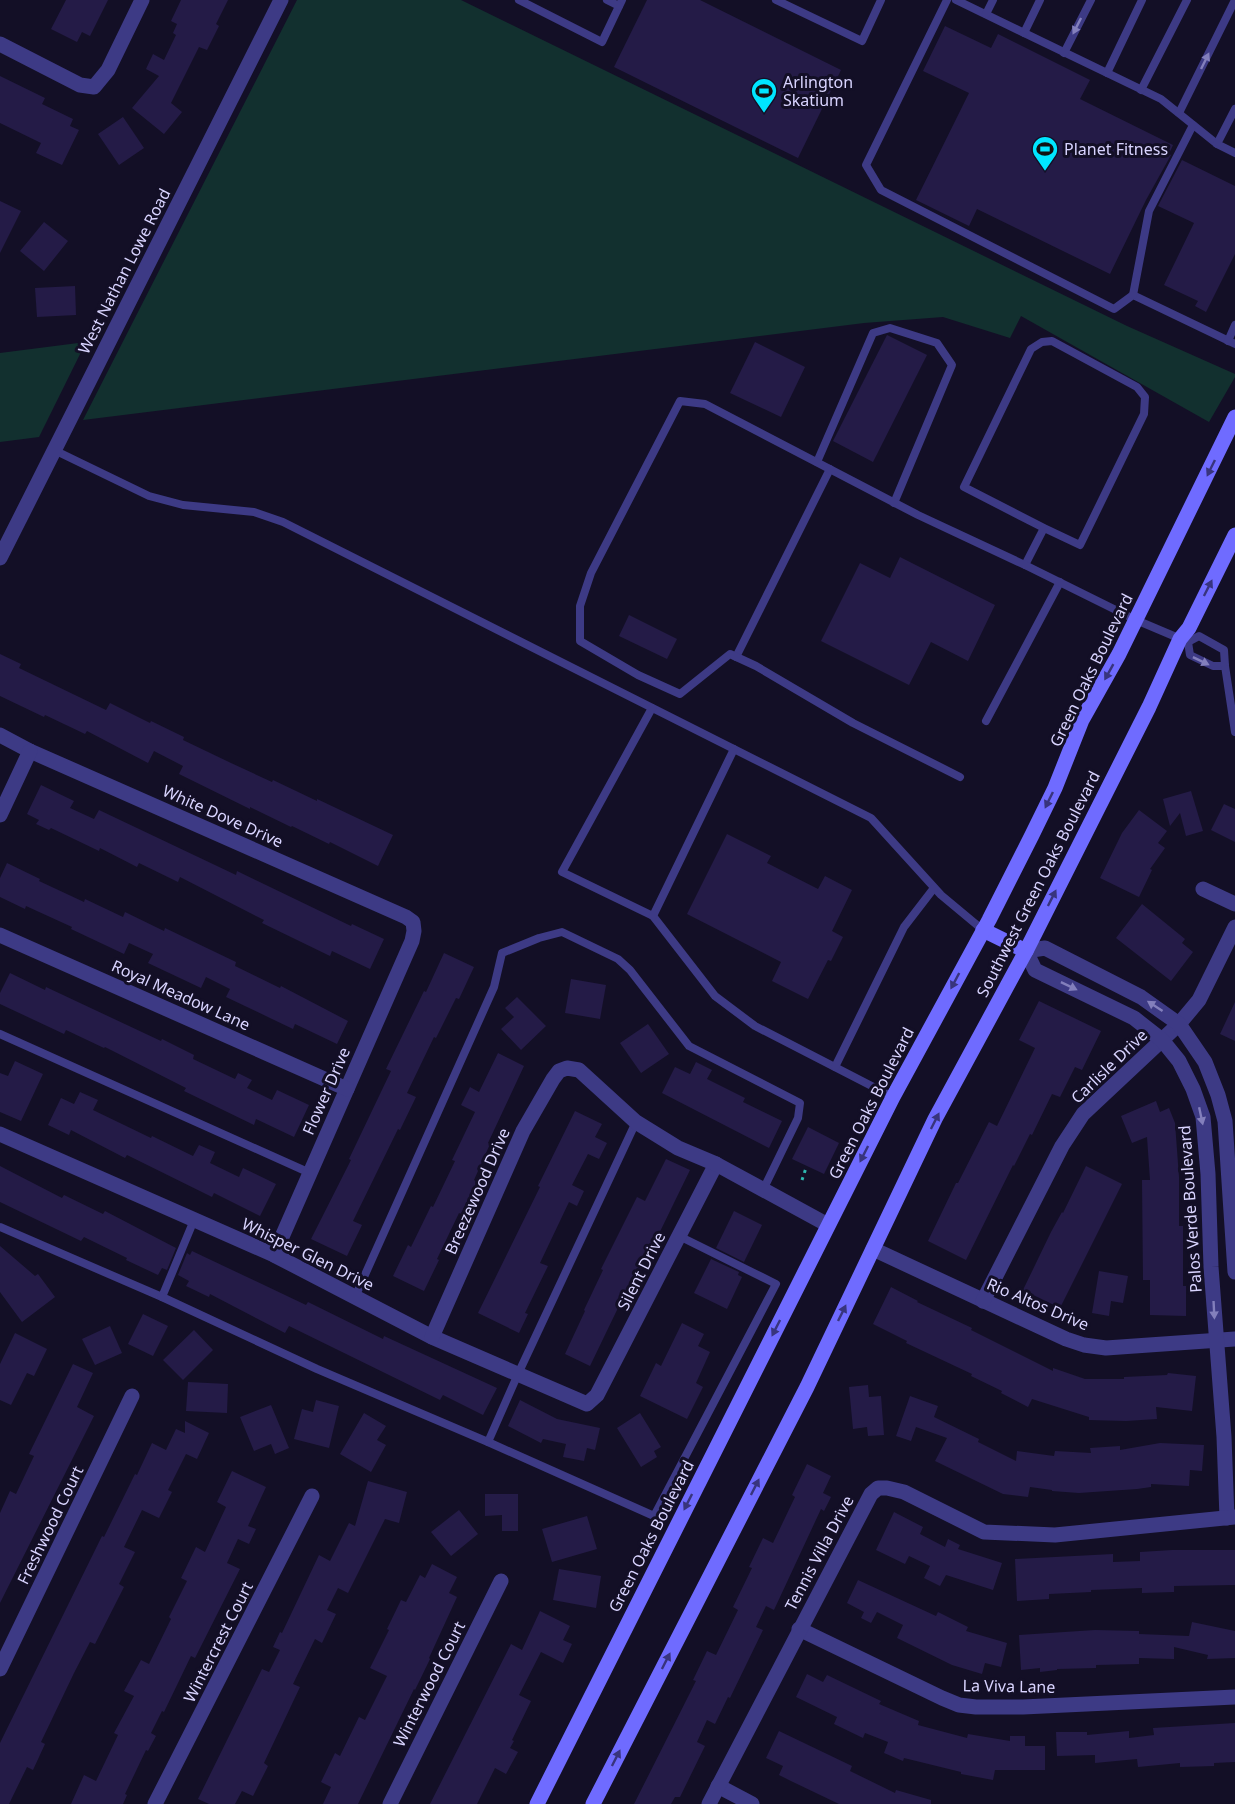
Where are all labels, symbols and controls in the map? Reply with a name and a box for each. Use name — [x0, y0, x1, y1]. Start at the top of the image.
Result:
one-way arrow — [1073, 18, 1082, 35]
one-way arrow — [1200, 53, 1209, 70]
place label: Arlington Skatium — [783, 71, 853, 111]
sports icon: Arlington Skatium — [749, 76, 779, 114]
sports icon: Planet Fitness — [1030, 134, 1060, 172]
place label: Planet Fitness — [1064, 138, 1168, 160]
street label: West Nathan Lowe Road — [73, 184, 175, 358]
one-way arrow — [1206, 459, 1215, 476]
one-way arrow — [1204, 580, 1213, 597]
street label: Green Oaks Boulevard — [1044, 590, 1138, 750]
one-way arrow — [1192, 656, 1209, 665]
one-way arrow — [1104, 664, 1114, 681]
street label: Southwest Green Oaks Boulevard — [971, 767, 1105, 1001]
street label: White Dove Drive — [159, 780, 287, 852]
one-way arrow — [1045, 792, 1054, 809]
one-way arrow — [1047, 890, 1057, 907]
street label: Royal Meadow Lane — [108, 955, 254, 1035]
one-way arrow — [950, 973, 960, 990]
one-way arrow — [1060, 981, 1077, 991]
one-way arrow — [1147, 1001, 1164, 1012]
street label: Green Oaks Boulevard — [823, 1023, 919, 1183]
street label: Carlisle Drive — [1066, 1024, 1152, 1108]
street label: Flower Drive — [297, 1044, 355, 1138]
one-way arrow — [1197, 1107, 1206, 1126]
one-way arrow — [930, 1112, 940, 1129]
street label: Breezewood Drive — [439, 1124, 515, 1258]
street label: Palos Verde Boulevard — [1173, 1124, 1207, 1294]
one-way arrow — [860, 1145, 869, 1162]
street label: Whisper Glen Drive — [238, 1212, 378, 1296]
street label: Silent Drive — [612, 1228, 670, 1314]
street label: Rio Altos Drive — [983, 1273, 1093, 1335]
one-way arrow — [1209, 1301, 1219, 1320]
one-way arrow — [838, 1304, 847, 1321]
one-way arrow — [772, 1319, 781, 1336]
street label: Green Oaks Boulevard — [603, 1456, 699, 1616]
street label: Freshwood Court — [12, 1462, 88, 1588]
one-way arrow — [750, 1478, 760, 1495]
street label: Tennis Villa Drive — [779, 1492, 859, 1614]
one-way arrow — [684, 1493, 694, 1511]
street label: Wintercrest Court — [178, 1578, 258, 1706]
street label: Winterwood Court — [388, 1617, 470, 1751]
one-way arrow — [661, 1652, 671, 1669]
street label: La Viva Lane — [962, 1674, 1056, 1698]
one-way arrow — [612, 1750, 621, 1767]

